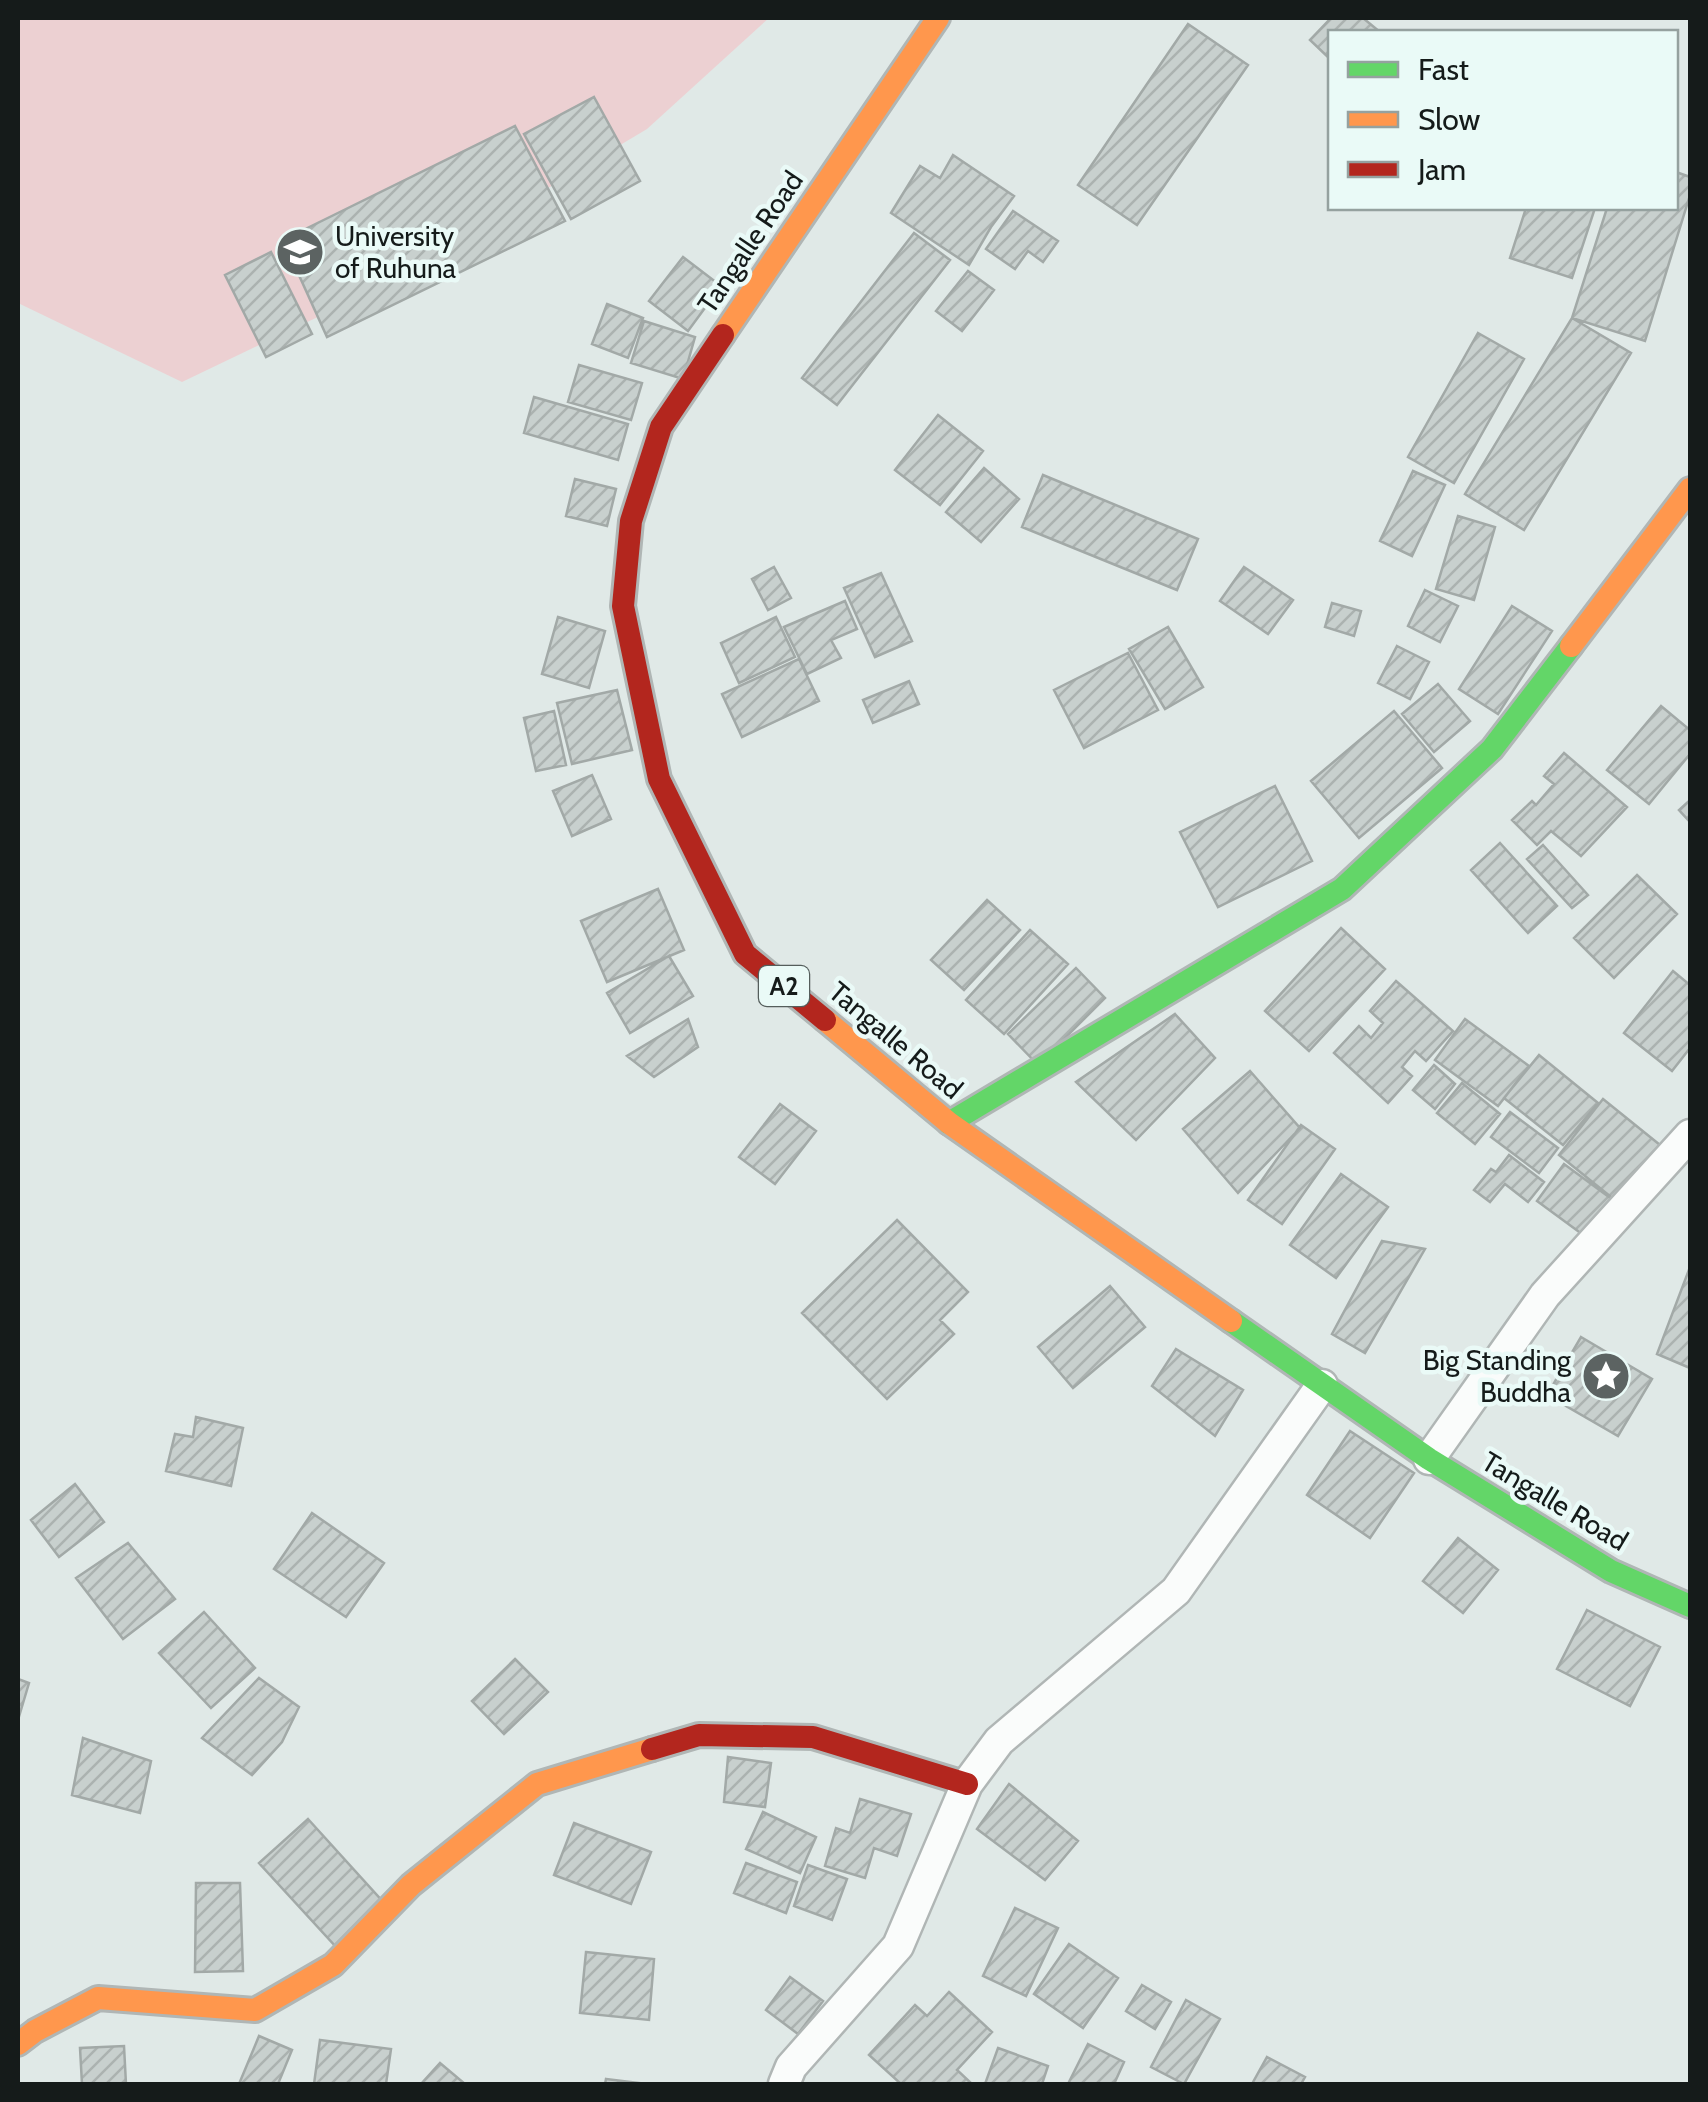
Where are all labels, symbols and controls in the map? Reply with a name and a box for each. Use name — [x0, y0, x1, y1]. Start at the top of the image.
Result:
legend — [1328, 30, 1678, 210]
text: Fast — [1418, 51, 1469, 88]
text: Slow — [1418, 101, 1481, 138]
text: Jam — [1417, 151, 1466, 188]
street label: Tangalle Road — [690, 164, 810, 320]
place label: University of Ruhuna — [335, 219, 457, 285]
school or university icon: University of Ruhuna — [274, 226, 326, 278]
road number: A2 — [759, 966, 809, 1006]
street label: Tangalle Road — [822, 974, 970, 1106]
place label: Big Standing Buddha — [1423, 1343, 1572, 1409]
place icon: Big Standing Buddha — [1580, 1350, 1632, 1402]
street label: Tangalle Road — [1476, 1444, 1634, 1558]

